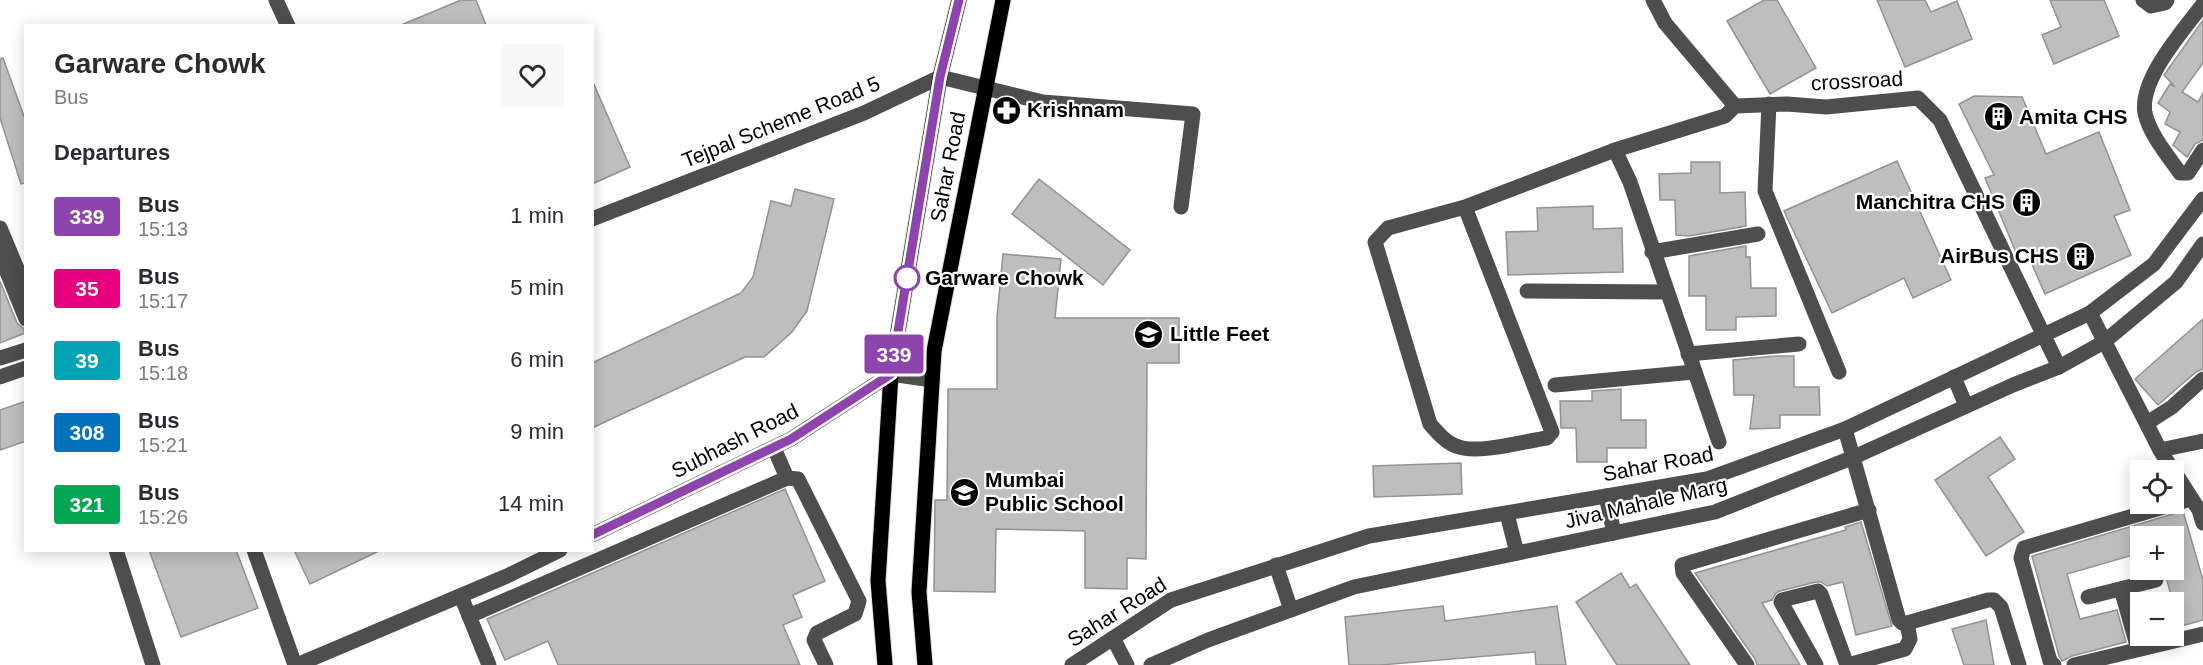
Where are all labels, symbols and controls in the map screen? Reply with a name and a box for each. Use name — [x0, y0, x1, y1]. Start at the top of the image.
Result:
button: heart — [501, 44, 564, 107]
text: Garware Chowk — [54, 48, 266, 79]
street label: crossroad — [1810, 67, 1904, 94]
street label: Tejpal Scheme Road 5 — [679, 71, 883, 172]
text: Bus — [54, 86, 88, 108]
pharmacy icon: Krishnam — [990, 94, 1022, 126]
place label: Krishnam — [1027, 98, 1124, 121]
building icon: Amita CHS — [1982, 101, 2014, 133]
place label: Amita CHS — [2019, 105, 2128, 128]
street label: Sahar Road — [926, 110, 969, 224]
text: Departures — [54, 140, 170, 165]
building icon: Manchitra CHS — [2010, 186, 2042, 218]
place label: Manchitra CHS — [1856, 190, 2005, 213]
text: Bus — [138, 192, 180, 217]
text: 1 min — [510, 203, 564, 228]
text: 339 — [69, 205, 105, 228]
text: 15:13 — [138, 218, 188, 240]
building icon: AirBus CHS — [2064, 240, 2096, 272]
place label: AirBus CHS — [1940, 244, 2059, 267]
text: Bus — [138, 264, 180, 289]
marker: Garware Chowk — [894, 265, 920, 291]
place label: Garware Chowk — [925, 266, 1084, 289]
text: 5 min — [510, 275, 564, 300]
text: 35 — [75, 277, 99, 300]
text: 15:17 — [138, 290, 188, 312]
school or university icon: Little Feet — [1133, 318, 1165, 350]
place label: Little Feet — [1170, 322, 1269, 345]
line badge: 339 — [860, 334, 928, 374]
text: Bus — [138, 336, 180, 361]
text: 339 — [876, 343, 912, 366]
text: 6 min — [510, 347, 564, 372]
text: 39 — [75, 349, 99, 372]
text: 15:18 — [138, 362, 188, 384]
street label: Subhash Road — [668, 399, 802, 482]
text: Bus — [138, 408, 180, 433]
text: 9 min — [510, 419, 564, 444]
text: 308 — [69, 421, 105, 444]
text: 15:21 — [138, 434, 188, 456]
street label: Sahar Road — [1601, 442, 1715, 485]
map controls — [2130, 460, 2184, 646]
button: locate — [2130, 460, 2184, 514]
place label: Mumbai Public School — [985, 468, 1124, 515]
street label: Jiva Mahale Marg — [1563, 473, 1729, 532]
school or university icon: Mumbai Public School — [948, 476, 980, 508]
text: Bus — [138, 480, 180, 505]
text: 14 min — [498, 491, 564, 516]
text: 321 — [69, 493, 105, 516]
text: 15:26 — [138, 506, 188, 528]
button: + — [2130, 526, 2184, 580]
street label: Sahar Road — [1063, 572, 1170, 651]
button: − — [2130, 592, 2184, 646]

